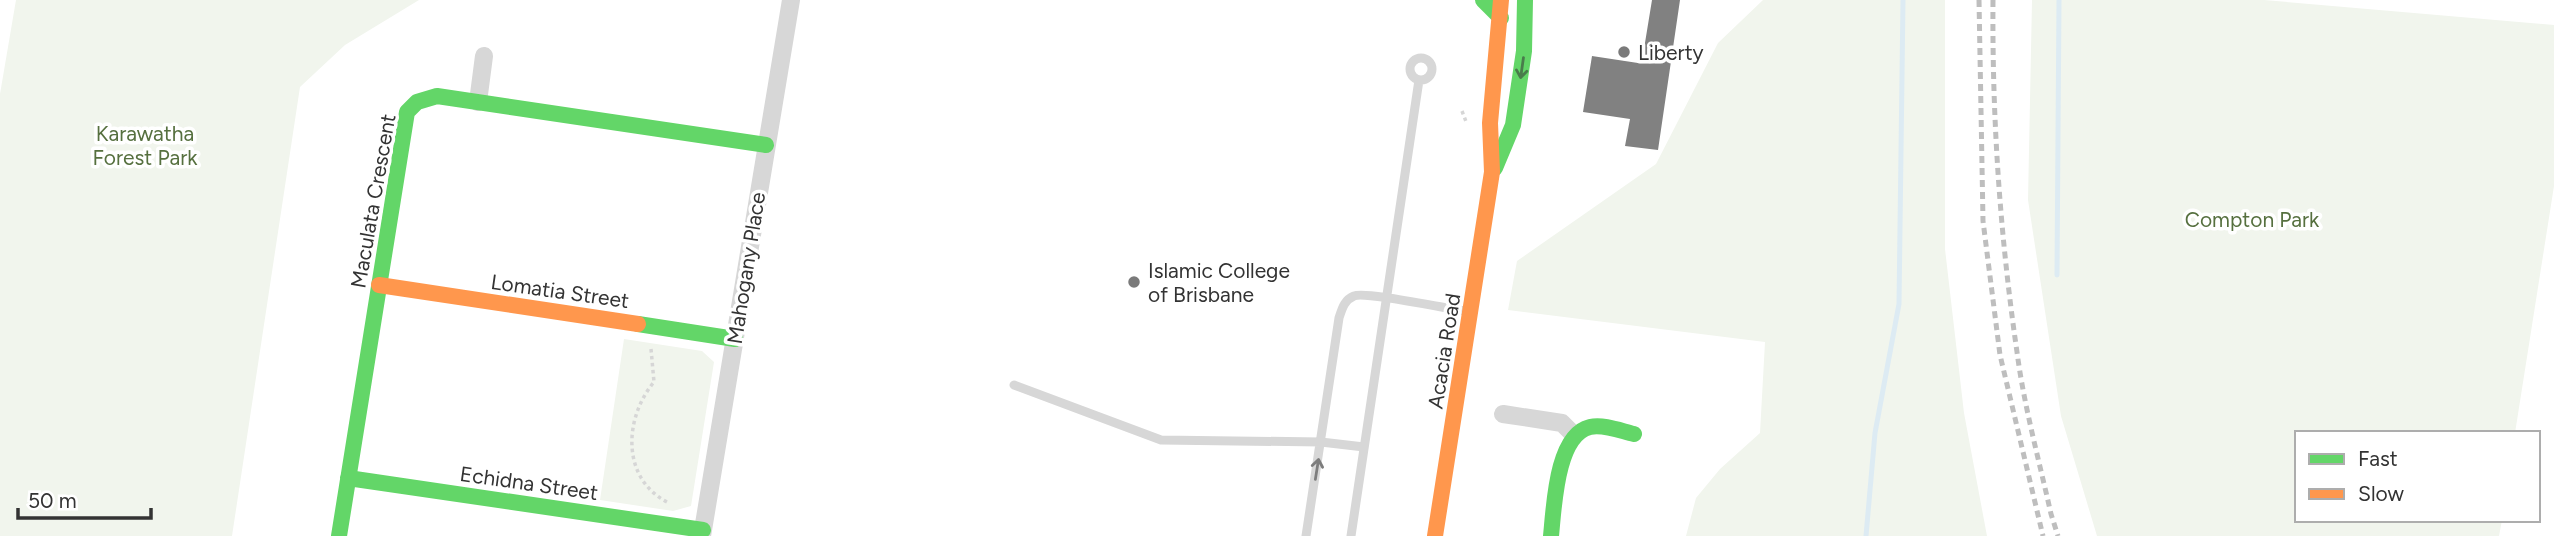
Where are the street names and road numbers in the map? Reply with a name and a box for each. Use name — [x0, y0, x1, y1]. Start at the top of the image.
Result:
street label: Maculata Crescent — [345, 112, 401, 290]
street label: Mahogany Place — [722, 190, 770, 346]
street label: Lomatia Street — [489, 269, 631, 313]
street label: Acacia Road — [1423, 291, 1465, 411]
street label: Echidna Street — [458, 461, 600, 505]

